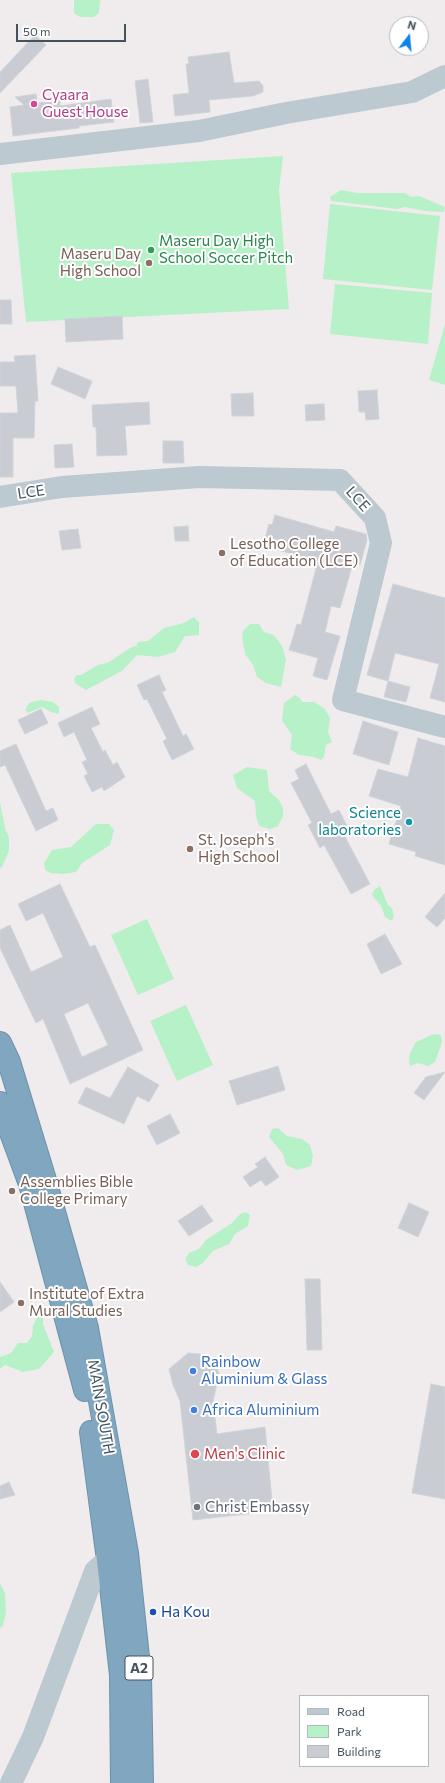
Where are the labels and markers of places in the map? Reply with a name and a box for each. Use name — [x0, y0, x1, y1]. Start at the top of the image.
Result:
place label: Cyaara Guest House — [42, 86, 128, 121]
marker: Cyaara Guest House — [29, 99, 39, 109]
place label: Maseru Day High School Soccer Pitch — [159, 232, 293, 267]
place label: Maseru Day High School — [60, 245, 141, 280]
marker: Maseru Day High School Soccer Pitch — [146, 245, 156, 255]
marker: Maseru Day High School — [144, 258, 154, 268]
place label: Lesotho College of Education (LCE) — [230, 535, 358, 570]
marker: Lesotho College of Education (LCE) — [217, 548, 227, 558]
place label: Science laboratories — [318, 804, 401, 839]
marker: Science laboratories — [404, 817, 414, 827]
place label: St. Joseph's High School — [198, 831, 279, 866]
marker: St. Joseph's High School — [185, 844, 195, 854]
place label: Assemblies Bible College Primary — [20, 1173, 133, 1208]
marker: Assemblies Bible College Primary — [7, 1186, 17, 1196]
place label: Institute of Extra Mural Studies — [29, 1285, 144, 1320]
marker: Institute of Extra Mural Studies — [16, 1298, 26, 1308]
place label: Rainbow Aluminium & Glass — [201, 1353, 327, 1388]
marker: Rainbow Aluminium & Glass — [188, 1366, 198, 1376]
place label: Africa Aluminium — [202, 1401, 319, 1419]
marker: Africa Aluminium — [189, 1405, 199, 1415]
place label: Men's Clinic — [204, 1445, 285, 1463]
marker: Men's Clinic — [189, 1448, 201, 1460]
place label: Christ Embassy — [205, 1498, 309, 1516]
marker: Christ Embassy — [192, 1502, 202, 1512]
place label: Ha Kou — [161, 1603, 210, 1621]
marker: Ha Kou — [148, 1607, 158, 1617]

